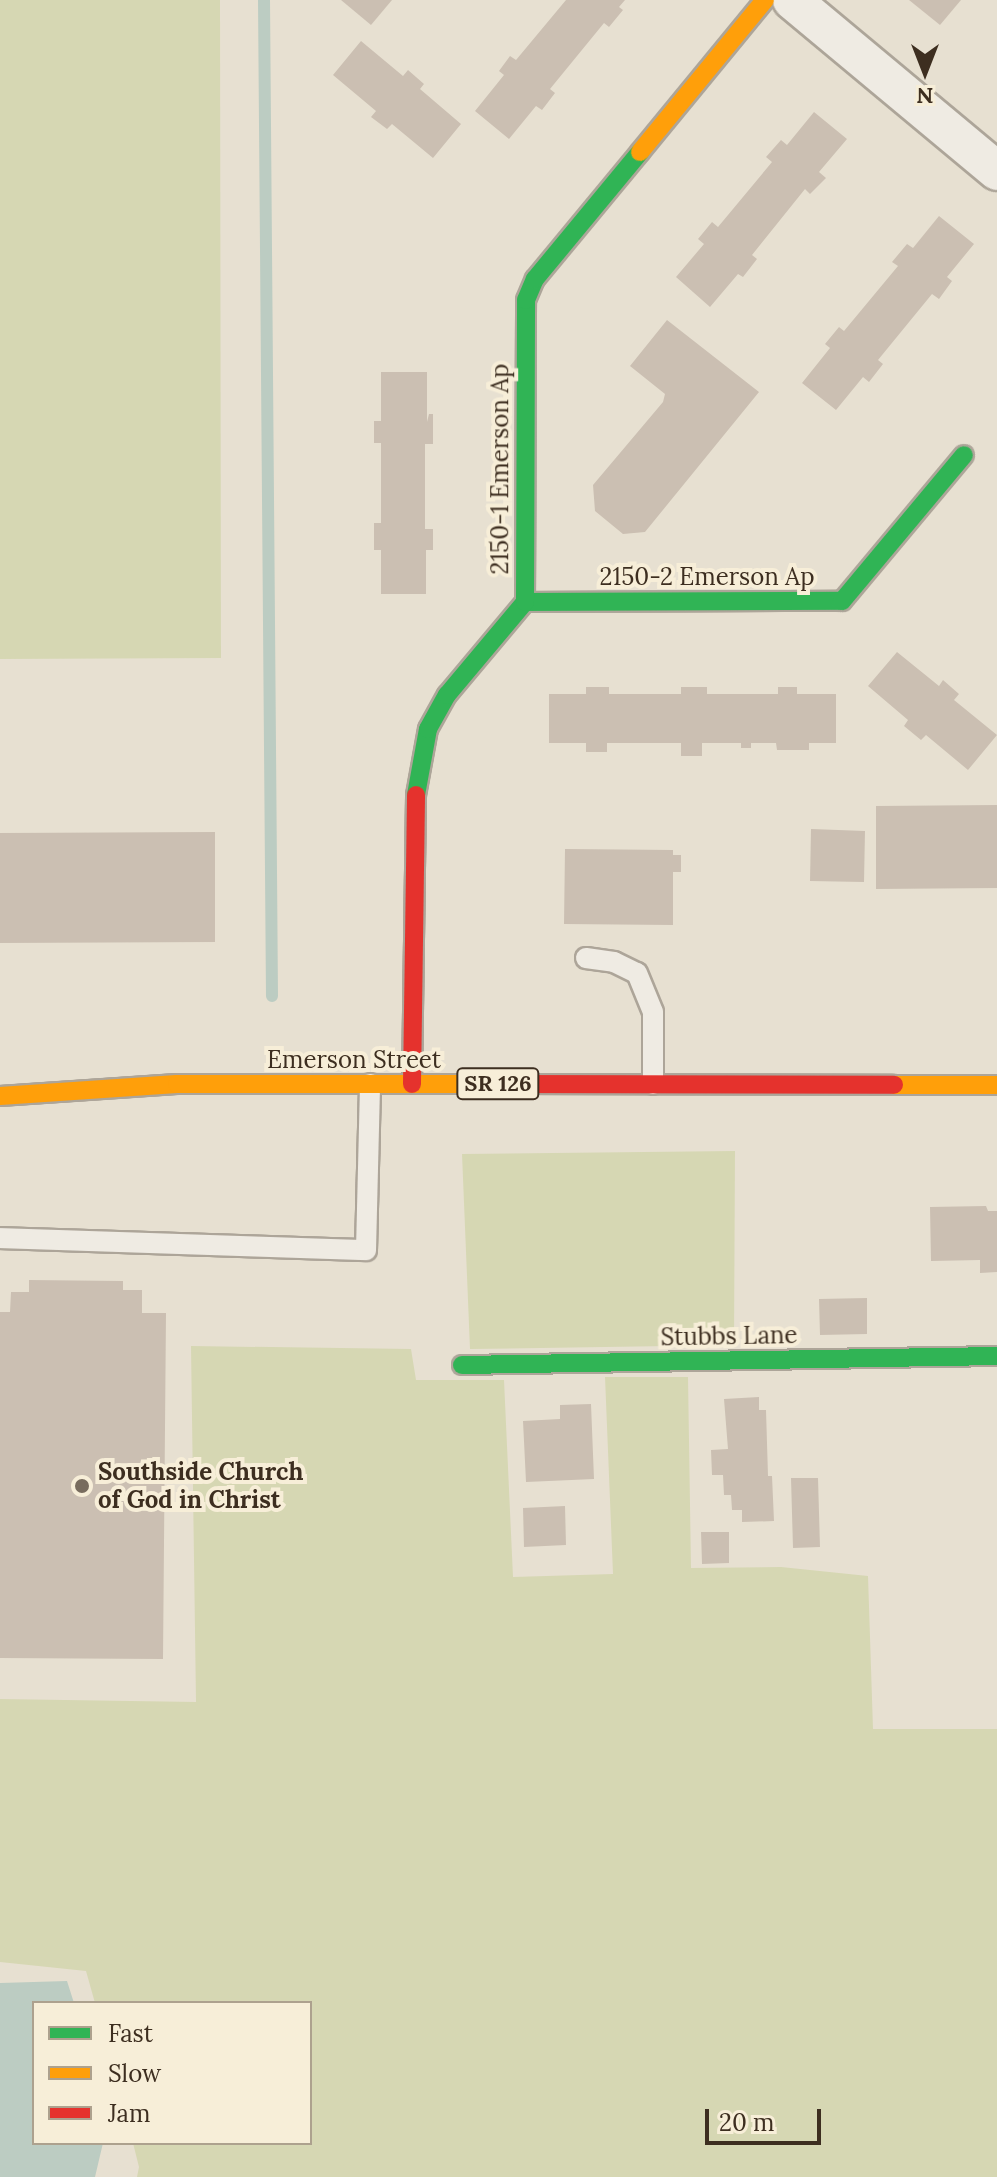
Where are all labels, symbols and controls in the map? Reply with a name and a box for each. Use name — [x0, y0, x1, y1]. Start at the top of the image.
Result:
north arrow — [885, 32, 965, 112]
text: N — [917, 82, 934, 110]
street label: 2150-1 Emerson Ap — [486, 364, 514, 574]
street label: 2150-2 Emerson Ap — [600, 563, 814, 591]
street label: Emerson Street — [267, 1046, 441, 1074]
road number: SR 126 — [456, 1066, 540, 1102]
street label: Stubbs Lane — [660, 1320, 798, 1352]
place label: Southside Church of God in Christ — [98, 1458, 303, 1514]
marker: Southside Church of God in Christ — [73, 1477, 91, 1495]
legend — [32, 2001, 312, 2145]
text: Fast — [108, 2018, 153, 2049]
text: Slow — [108, 2058, 161, 2089]
scale bar — [709, 2093, 825, 2143]
text: Jam — [108, 2098, 150, 2129]
text: 20 m — [719, 2107, 775, 2138]

